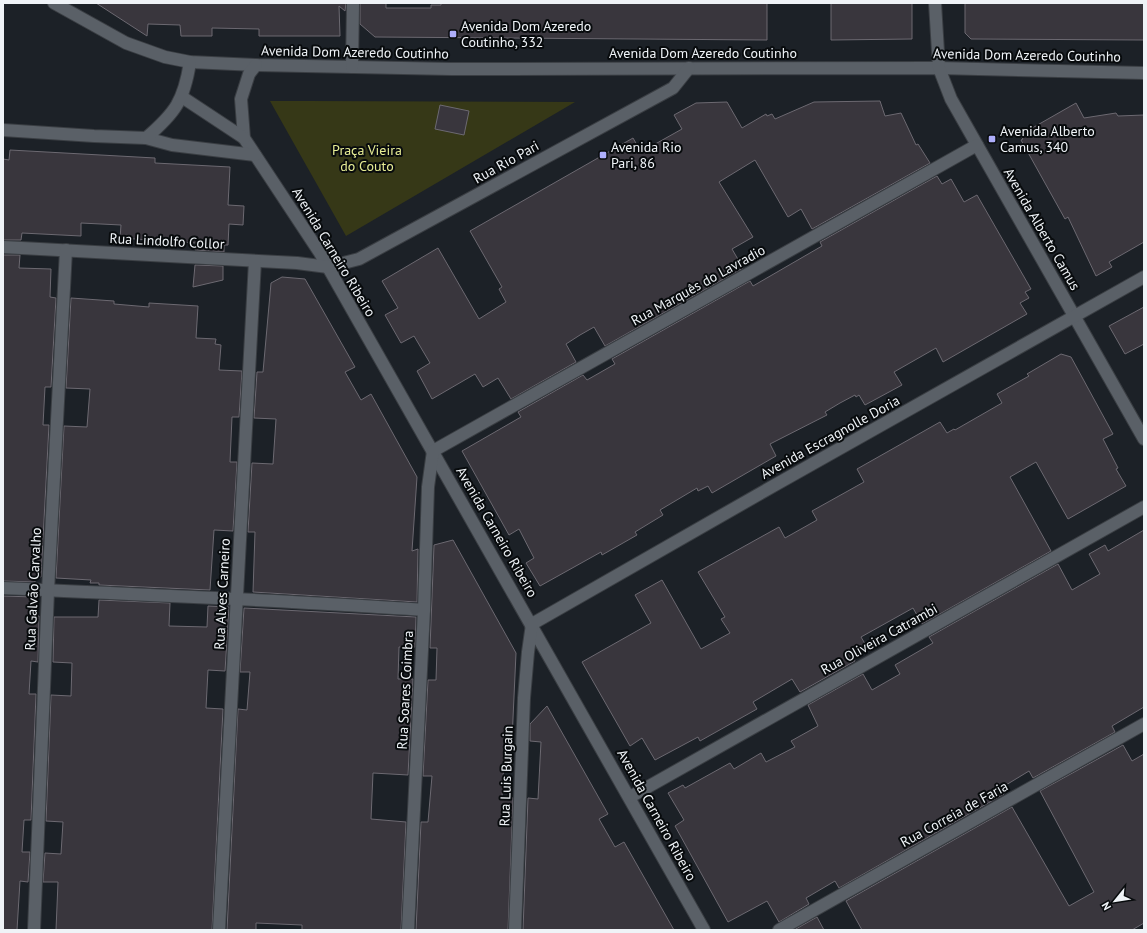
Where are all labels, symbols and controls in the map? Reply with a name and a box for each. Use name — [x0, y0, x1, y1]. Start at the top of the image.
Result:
place label: Avenida Dom Azeredo Coutinho, 332 — [461, 17, 591, 51]
marker: Avenida Dom Azeredo Coutinho, 332 — [448, 29, 458, 39]
street label: Avenida Dom Azeredo Coutinho — [261, 41, 449, 63]
street label: Avenida Dom Azeredo Coutinho — [609, 44, 797, 62]
street label: Avenida Dom Azeredo Coutinho — [933, 44, 1121, 66]
place label: Avenida Alberto Camus, 340 — [1000, 122, 1095, 156]
marker: Avenida Alberto Camus, 340 — [987, 134, 997, 144]
street label: Rua Rio Pari — [470, 137, 542, 187]
place label: Avenida Rio Pari, 86 — [611, 138, 682, 172]
park label: Praça Vieira do Couto — [332, 141, 402, 175]
marker: Avenida Rio Pari, 86 — [598, 150, 608, 160]
street label: Avenida Alberto Camus — [1000, 165, 1084, 293]
street label: Avenida Carneiro Ribeiro — [288, 184, 380, 320]
street label: Rua Lindolfo Collor — [109, 229, 225, 253]
street label: Rua Marquês do Lavradio — [628, 241, 768, 329]
street label: Avenida Escragnolle Doria — [757, 391, 903, 483]
street label: Avenida Carneiro Ribeiro — [452, 464, 542, 600]
street label: Rua Galvão Carvalho — [21, 527, 45, 651]
street label: Rua Alves Carneiro — [210, 538, 234, 650]
street label: Rua Oliveira Catrambi — [818, 599, 940, 679]
street label: Rua Soares Coimbra — [393, 630, 417, 750]
street label: Rua Luis Burgain — [495, 725, 517, 827]
street label: Avenida Carneiro Ribeiro — [613, 746, 701, 884]
street label: Rua Correia de Faria — [897, 777, 1011, 851]
north arrow — [1095, 881, 1135, 921]
text: N — [1098, 899, 1114, 913]

